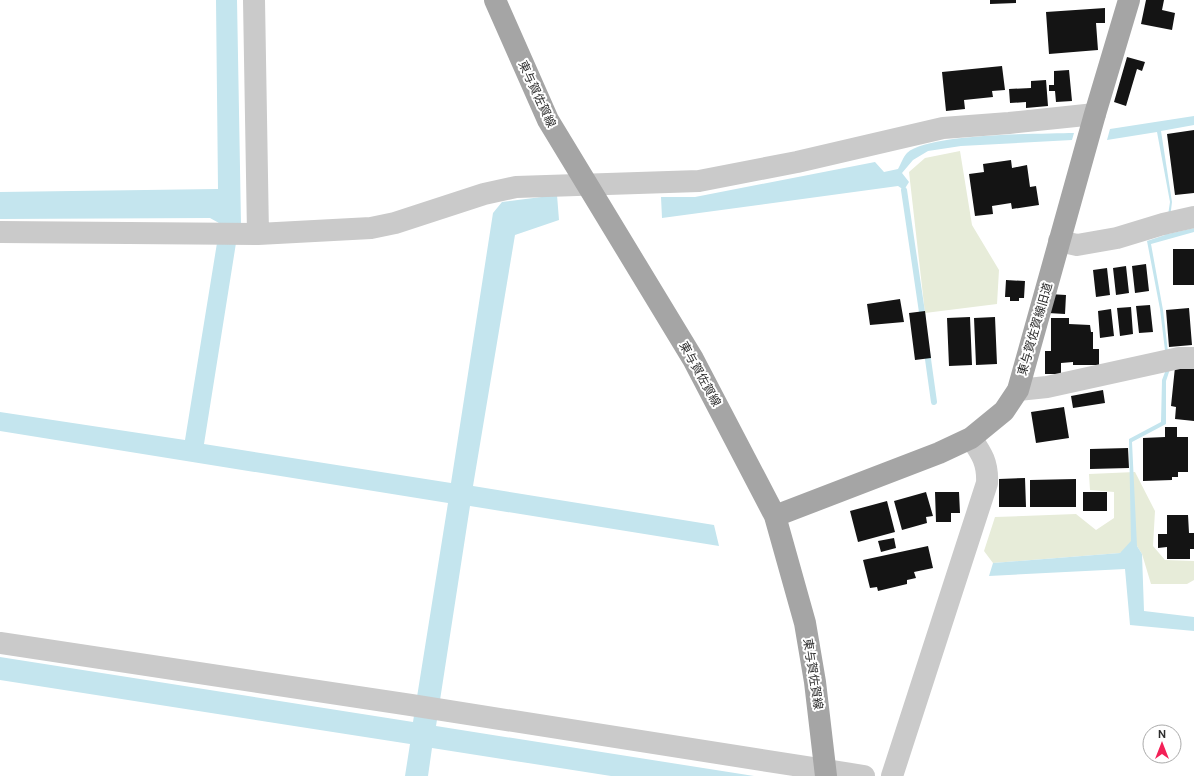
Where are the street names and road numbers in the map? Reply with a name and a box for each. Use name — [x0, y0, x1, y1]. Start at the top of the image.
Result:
street label: 東与賀佐賀線 — [515, 58, 559, 130]
street label: 東与賀佐賀線旧道 — [1014, 281, 1056, 377]
street label: 東与賀佐賀線 — [676, 339, 724, 409]
street label: 東与賀佐賀線 — [799, 637, 827, 711]

